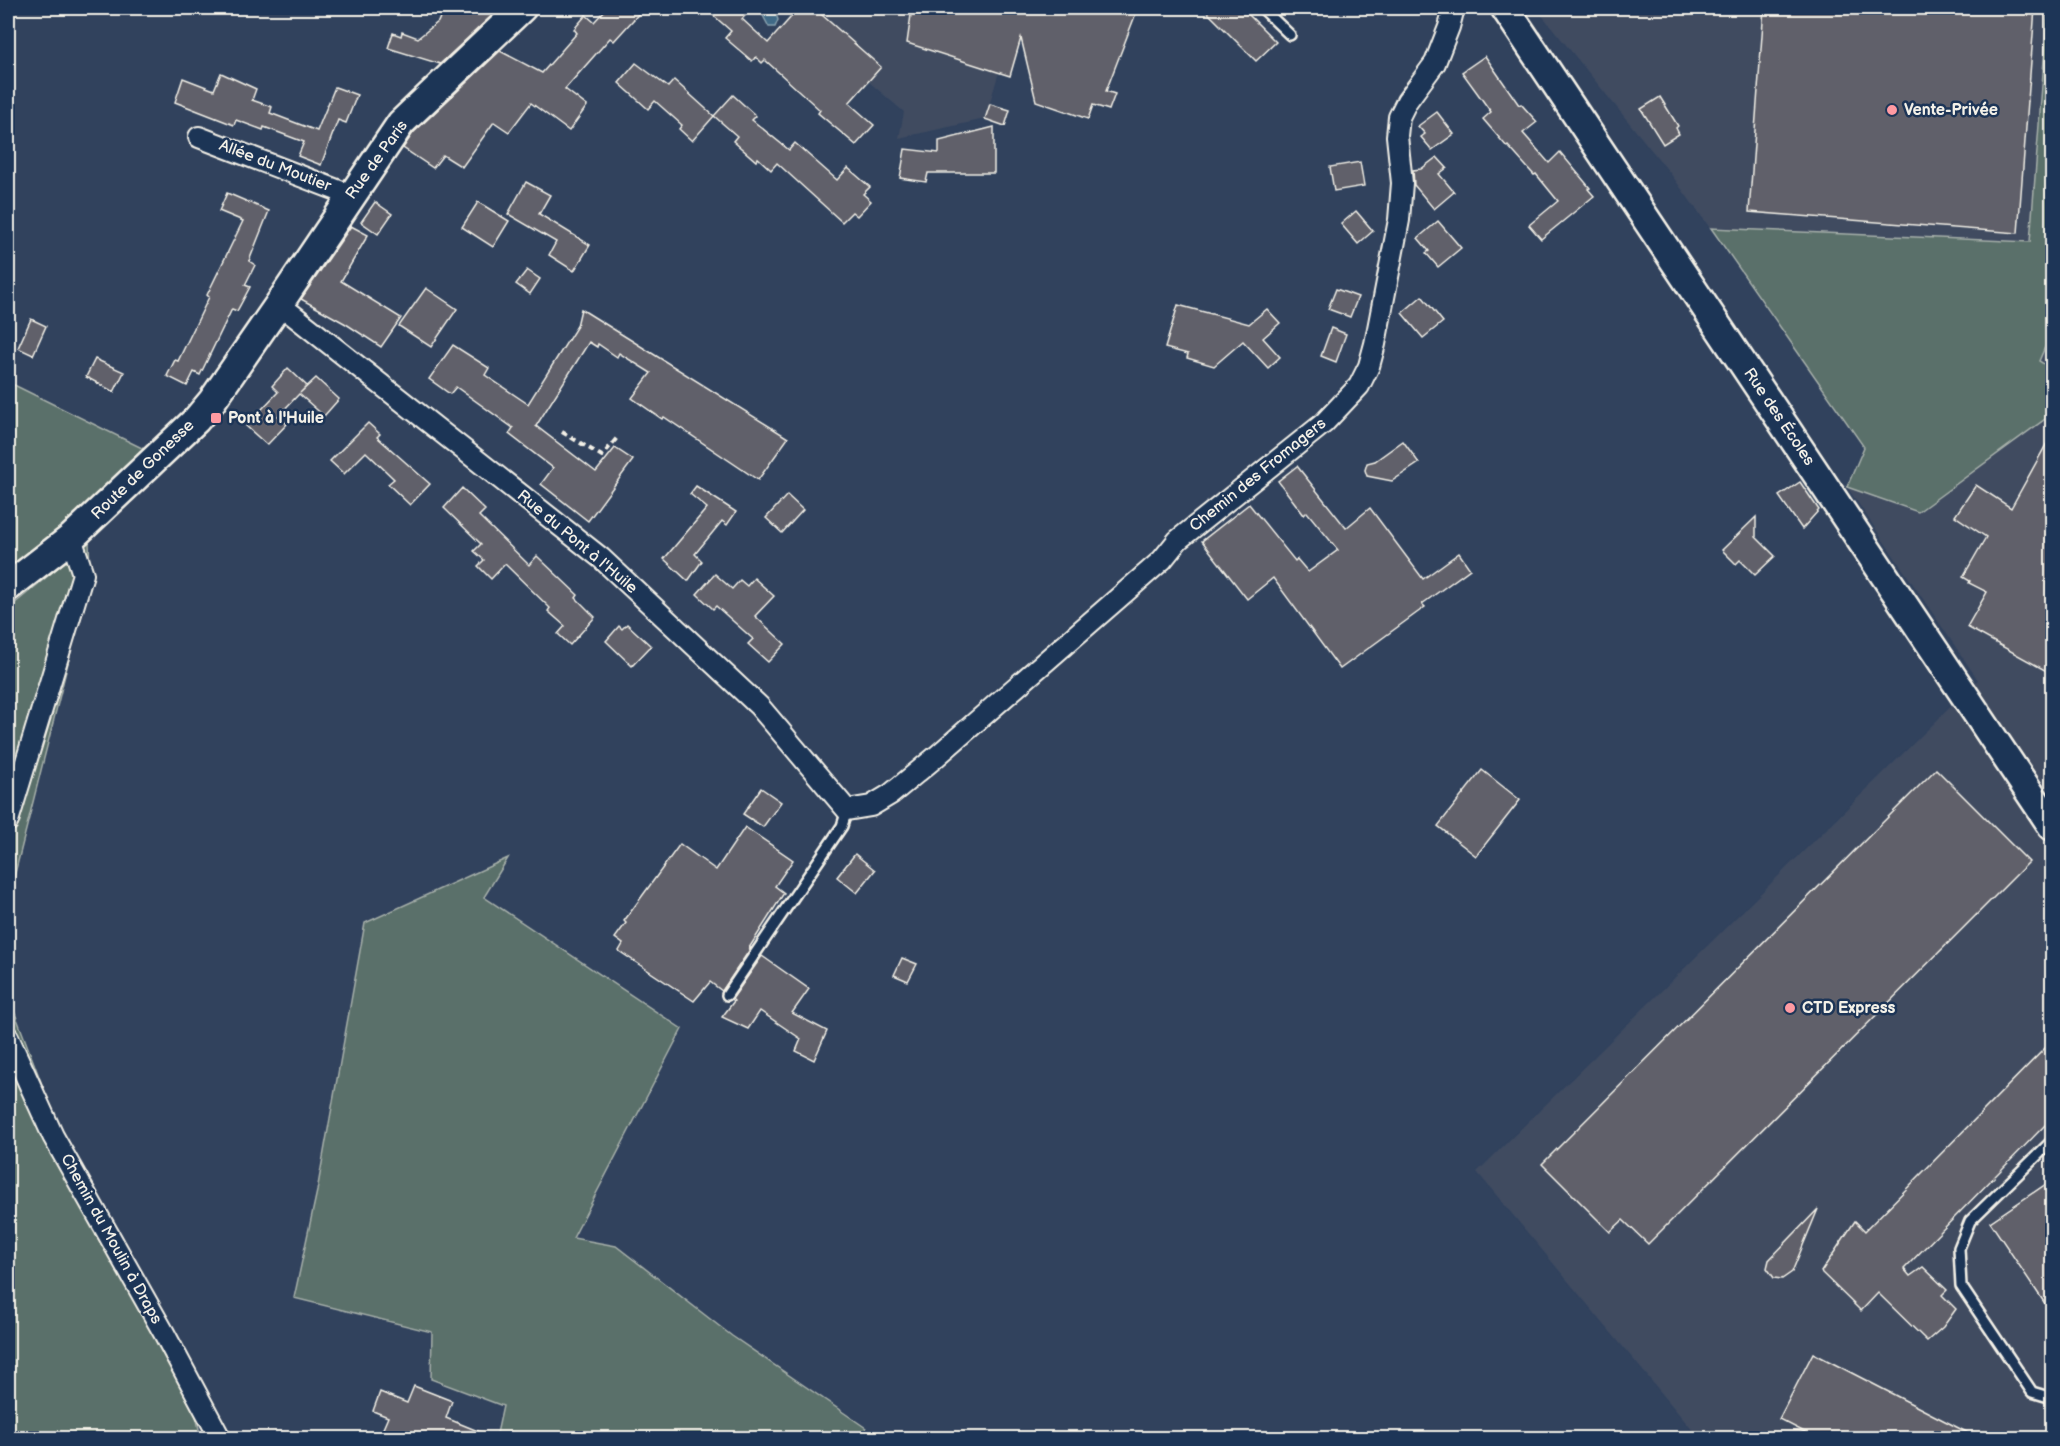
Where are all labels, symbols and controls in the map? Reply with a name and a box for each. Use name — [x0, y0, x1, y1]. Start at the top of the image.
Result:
place label: Vente-Privée — [1904, 101, 1998, 120]
marker: Vente-Privée — [1885, 103, 1899, 117]
street label: Rue de Paris — [342, 117, 412, 203]
street label: Allée du Moutier — [216, 136, 334, 196]
street label: Rue des Écoles — [1739, 363, 1820, 469]
place label: Pont à l'Huile — [228, 409, 324, 428]
marker: Pont à l'Huile — [209, 411, 223, 425]
street label: Chemin des Fromagers — [1186, 414, 1330, 536]
street label: Route de Gonesse — [88, 416, 199, 524]
street label: Rue du Pont à l'Huile — [513, 486, 641, 598]
place label: CTD Express — [1802, 999, 1896, 1018]
marker: CTD Express — [1783, 1001, 1797, 1015]
street label: Chemin du Moulin à Draps — [56, 1151, 166, 1327]

